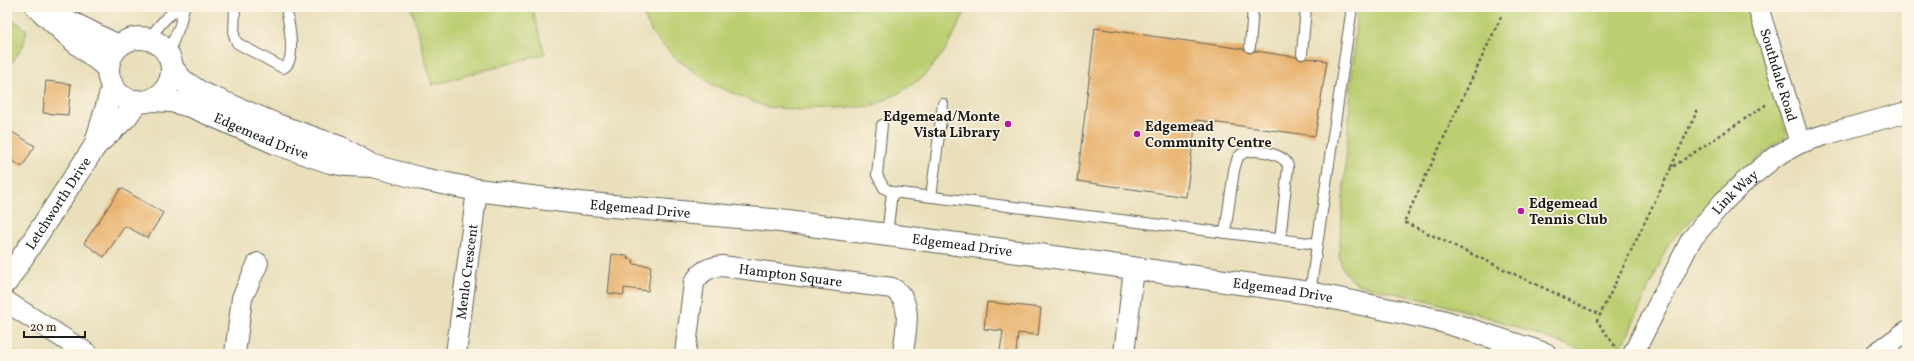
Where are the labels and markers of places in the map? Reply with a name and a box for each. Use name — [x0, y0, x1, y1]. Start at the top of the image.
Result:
place label: Edgemead/Monte Vista Library — [883, 108, 1000, 143]
place label: Edgemead Community Centre — [1145, 118, 1272, 153]
marker: Edgemead/Monte Vista Library — [1003, 119, 1013, 129]
marker: Edgemead Community Centre — [1132, 129, 1142, 139]
place label: Edgemead Tennis Club — [1529, 195, 1608, 230]
marker: Edgemead Tennis Club — [1516, 206, 1526, 216]

